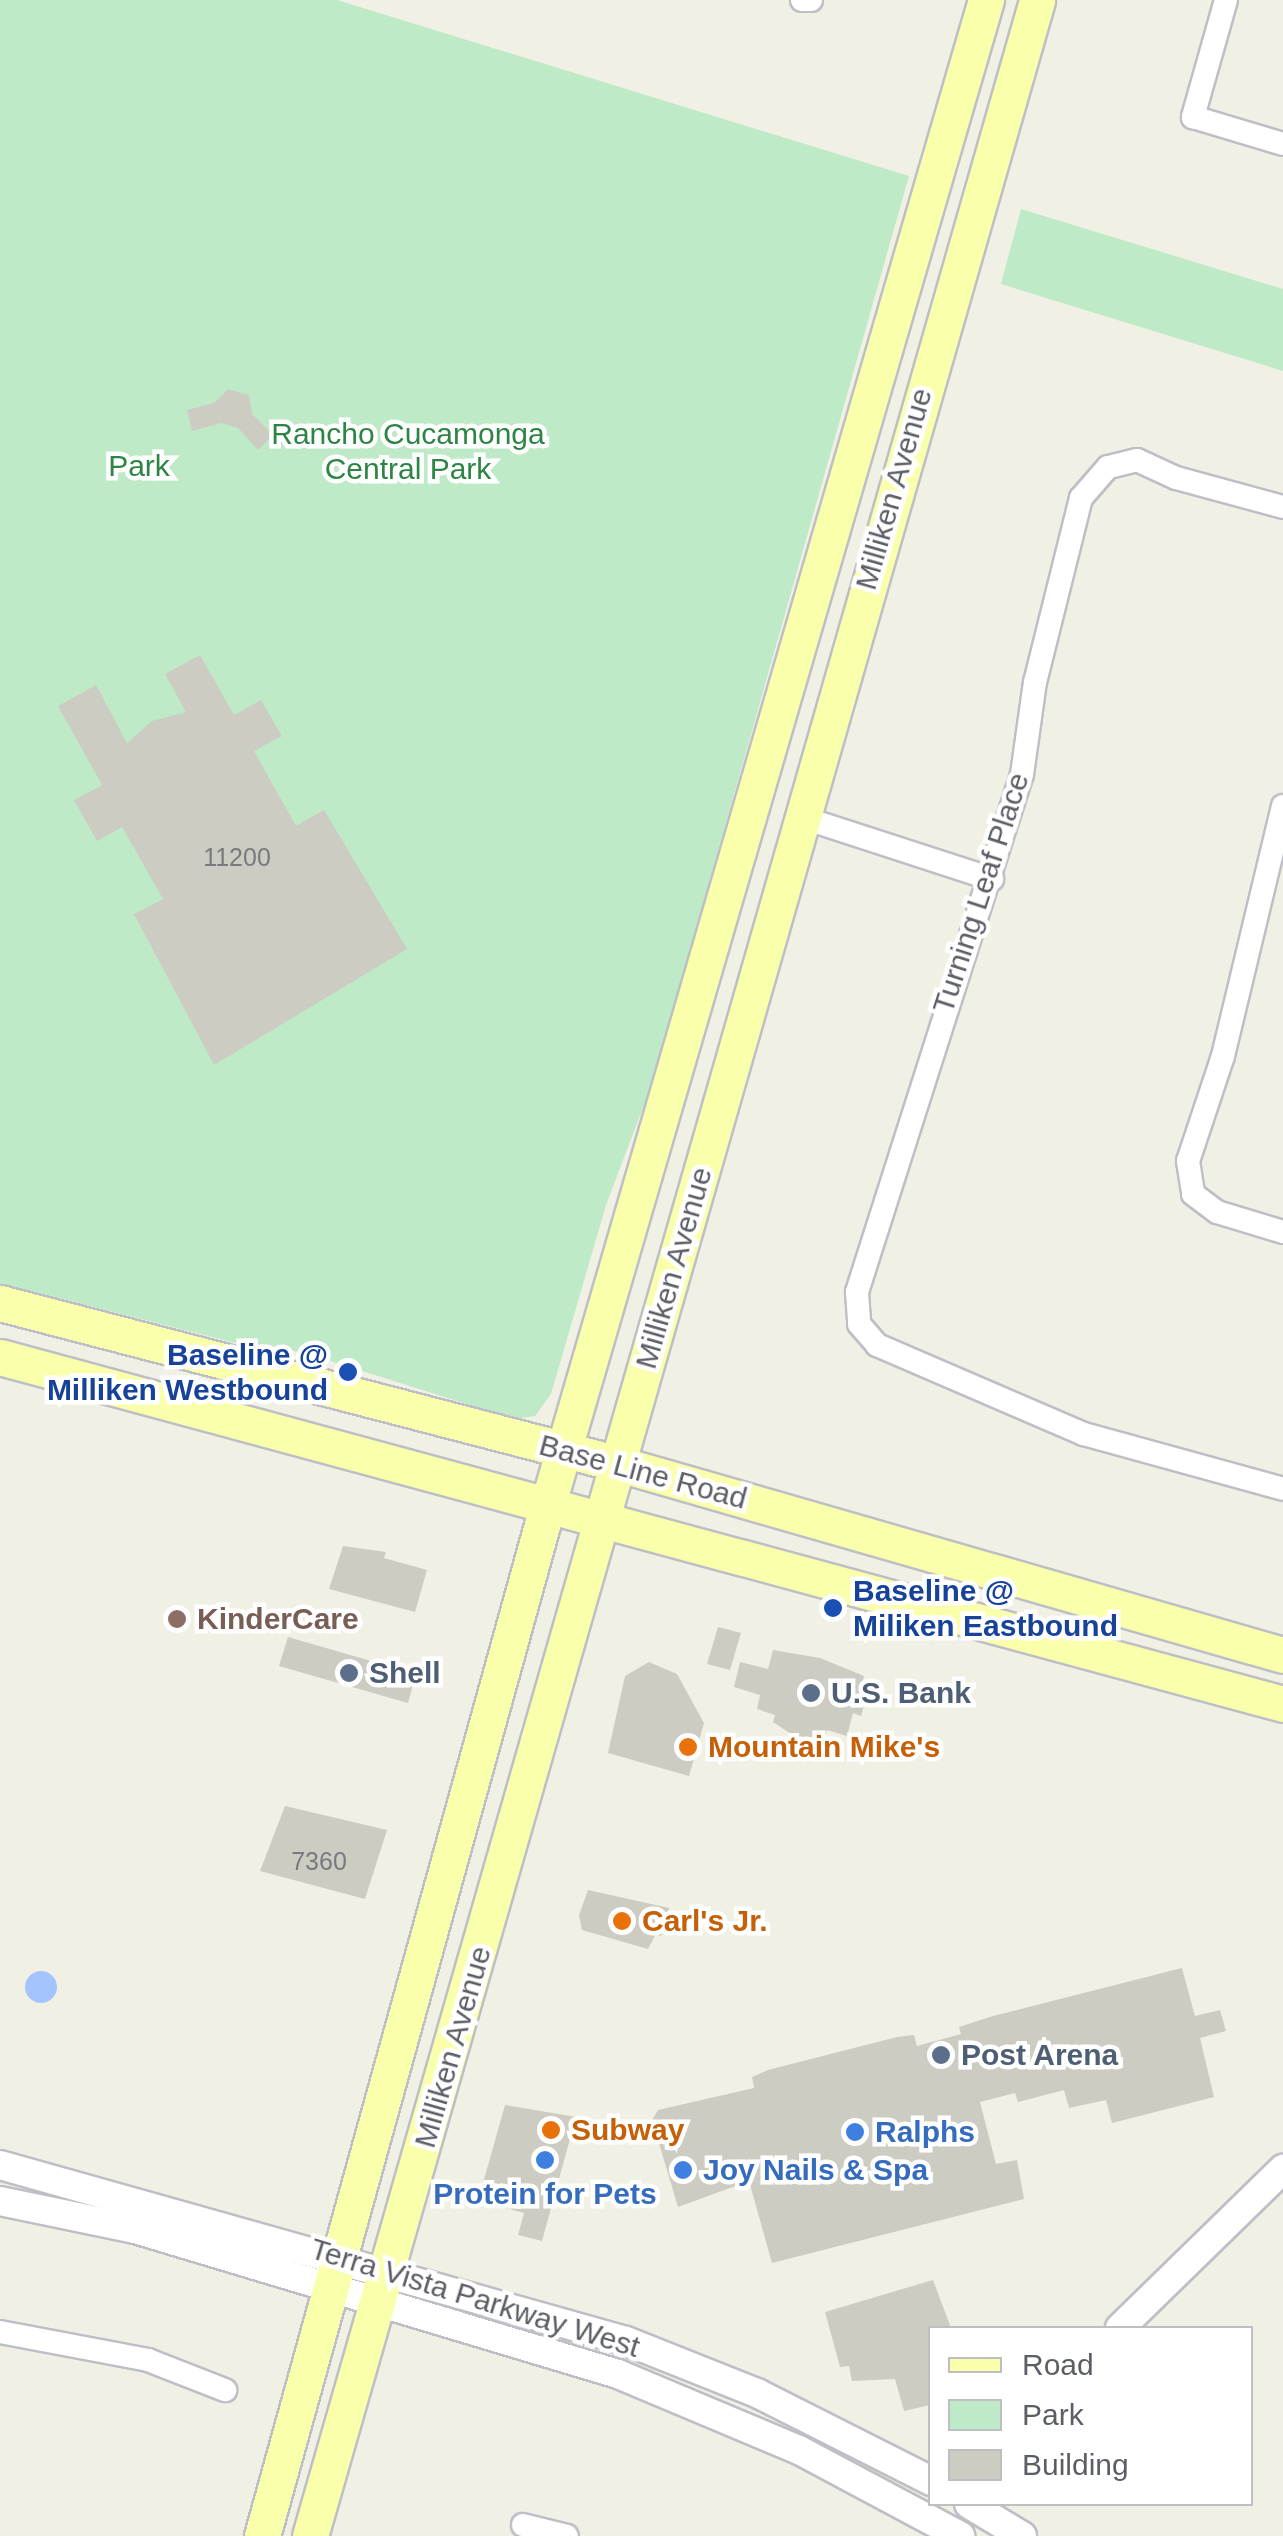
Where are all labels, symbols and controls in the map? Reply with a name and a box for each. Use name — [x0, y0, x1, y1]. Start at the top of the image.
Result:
street label: Milliken Avenue — [848, 383, 940, 595]
park label: Rancho Cucamonga Central Park — [271, 416, 545, 486]
park label: Park — [108, 448, 170, 484]
street label: Turning Leaf Place — [925, 768, 1037, 1018]
house number: 11200 — [203, 842, 271, 872]
street label: Milliken Avenue — [628, 1162, 720, 1374]
place label: Baseline @ Milliken Westbound — [47, 1337, 328, 1408]
marker: Baseline @ Milliken Westbound — [337, 1361, 359, 1383]
street label: Base Line Road — [535, 1427, 751, 1517]
place label: Baseline @ Miliken Eastbound — [853, 1573, 1118, 1644]
marker: Baseline @ Miliken Eastbound — [822, 1597, 844, 1619]
place label: KinderCare — [197, 1601, 359, 1637]
marker: KinderCare — [166, 1608, 188, 1630]
place label: Shell — [369, 1655, 441, 1691]
marker: Shell — [338, 1662, 360, 1684]
place label: U.S. Bank — [831, 1675, 971, 1711]
marker: U.S. Bank — [800, 1682, 822, 1704]
place label: Mountain Mike's — [708, 1729, 940, 1765]
marker: Mountain Mike's — [677, 1736, 699, 1758]
house number: 7360 — [291, 1846, 347, 1876]
place label: Carl's Jr. — [642, 1903, 768, 1939]
marker: Carl's Jr. — [611, 1910, 633, 1932]
street label: Milliken Avenue — [407, 1941, 499, 2153]
place label: Post Arena — [961, 2037, 1119, 2073]
marker: Post Arena — [930, 2044, 952, 2066]
place label: Subway — [571, 2112, 684, 2148]
place label: Ralphs — [875, 2114, 975, 2150]
marker: Subway — [540, 2119, 562, 2141]
marker: Ralphs — [844, 2121, 866, 2143]
marker: Protein for Pets — [534, 2149, 556, 2171]
place label: Joy Nails & Spa — [703, 2152, 928, 2188]
marker: Joy Nails & Spa — [672, 2159, 694, 2181]
place label: Protein for Pets — [433, 2176, 657, 2212]
street label: Terra Vista Parkway West — [306, 2231, 644, 2365]
legend — [928, 2326, 1253, 2506]
text: Road — [1022, 2348, 1094, 2381]
text: Park — [1022, 2398, 1084, 2431]
text: Building — [1022, 2448, 1129, 2481]

